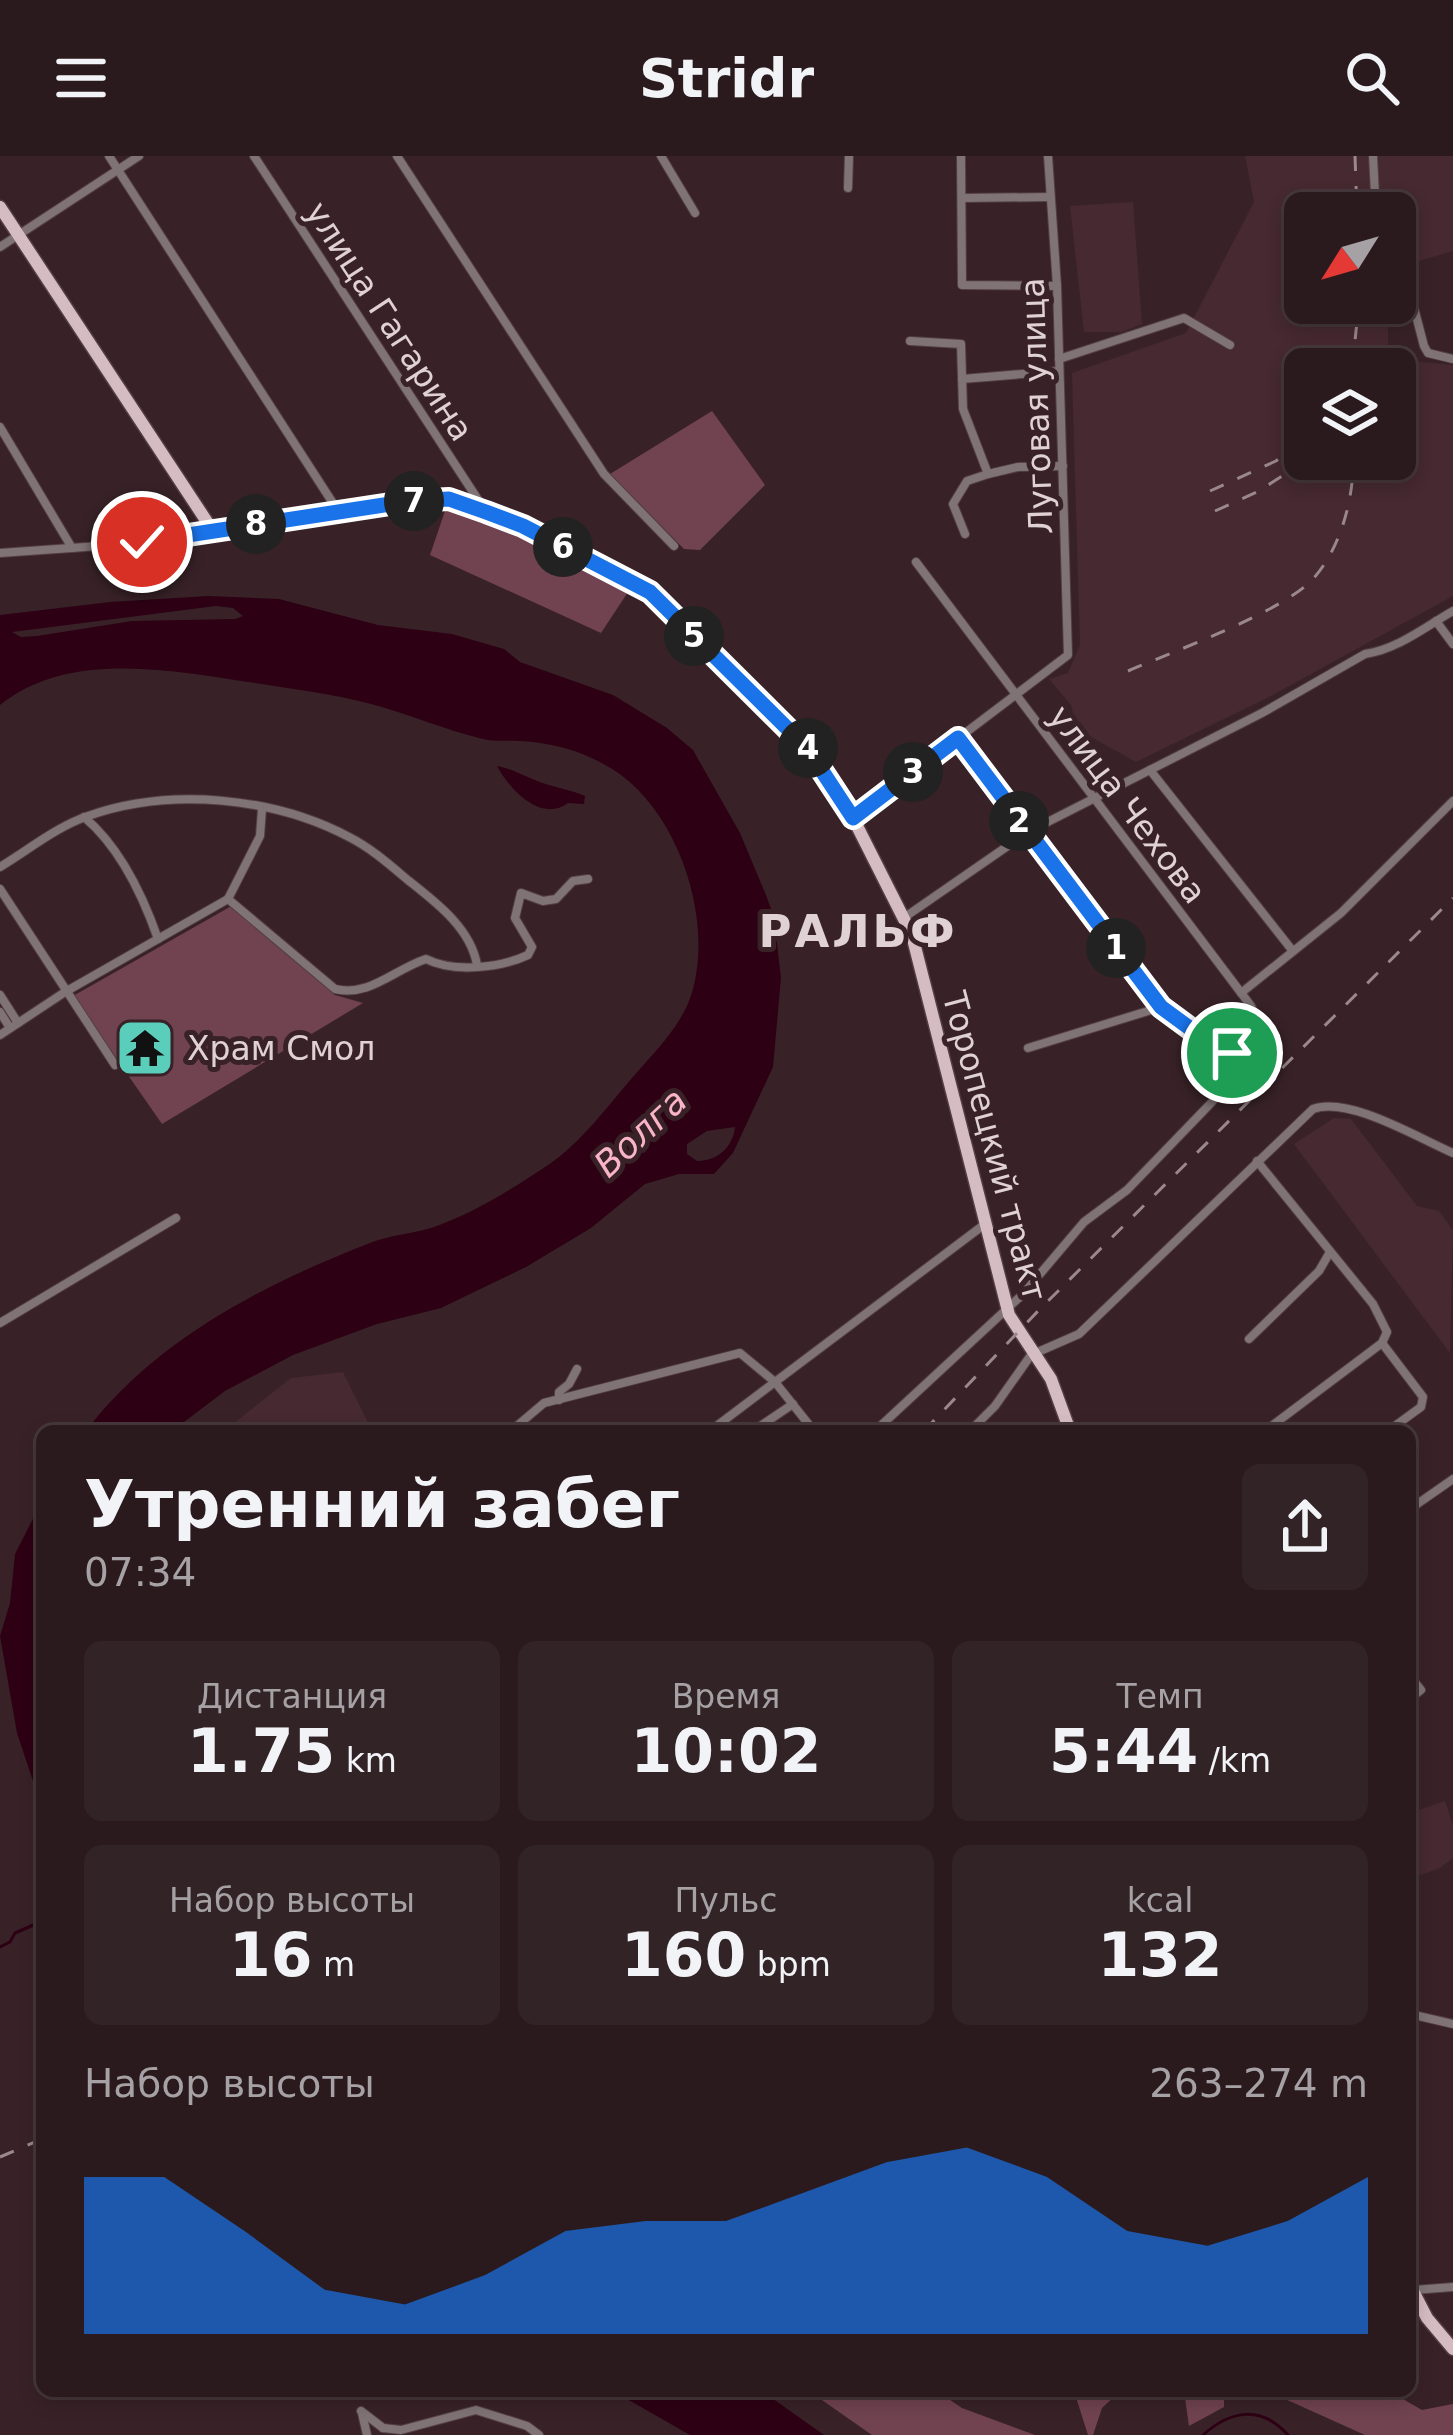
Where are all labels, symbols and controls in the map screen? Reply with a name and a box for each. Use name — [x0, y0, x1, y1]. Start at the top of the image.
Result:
icon: menu — [48, 45, 114, 111]
icon: search — [1339, 45, 1405, 111]
text: Stridr — [639, 47, 814, 110]
north arrow — [1284, 192, 1416, 324]
map controls — [1284, 192, 1416, 480]
street label: улица Гагарина — [298, 194, 481, 448]
street label: Луговая улица — [1013, 277, 1060, 535]
button: layers — [1284, 348, 1416, 480]
pin: 7 — [384, 471, 444, 531]
text: 7 — [403, 481, 425, 520]
pin — [91, 491, 193, 593]
pin: 8 — [226, 494, 286, 554]
text: 8 — [245, 504, 267, 543]
icon: check — [109, 509, 175, 575]
pin: 6 — [533, 517, 593, 577]
text: 6 — [552, 527, 574, 566]
pin: 5 — [664, 606, 724, 666]
text: 5 — [683, 616, 705, 655]
street label: улица Чехова — [1041, 698, 1215, 911]
pin: 4 — [778, 718, 838, 778]
text: 4 — [797, 728, 819, 767]
pin: 3 — [883, 742, 943, 802]
text: 3 — [902, 752, 924, 791]
pin: 2 — [989, 791, 1049, 851]
text: 2 — [1008, 801, 1030, 840]
district label: РАЛЬФ — [758, 905, 958, 958]
pin: 1 — [1086, 918, 1146, 978]
text: 1 — [1105, 928, 1127, 967]
street label: Торопецкий тракт — [934, 986, 1055, 1305]
pin — [1181, 1002, 1283, 1104]
temple icon: Храм Смол — [114, 1017, 176, 1079]
icon: arrive — [1199, 1020, 1265, 1086]
place label: Храм Смол — [187, 1029, 375, 1068]
water label: Волга — [586, 1080, 695, 1185]
button: share — [1242, 1464, 1368, 1590]
text: Утренний забег — [84, 1466, 680, 1543]
text: 07:34 — [84, 1550, 196, 1595]
text: Дистанция — [197, 1677, 387, 1716]
text: Время — [672, 1677, 780, 1716]
text: Темп — [1117, 1677, 1203, 1716]
text: 1.75 — [187, 1716, 335, 1786]
text: 10:02 — [631, 1716, 822, 1786]
text: 5:44 — [1049, 1716, 1198, 1786]
text: km — [335, 1741, 397, 1780]
text: /km — [1198, 1741, 1271, 1780]
text: Набор высоты — [169, 1881, 415, 1920]
text: Пульс — [674, 1881, 778, 1920]
text: kcal — [1127, 1881, 1193, 1920]
text: 16 — [229, 1920, 312, 1990]
text: 160 — [621, 1920, 746, 1990]
text: 132 — [1097, 1920, 1223, 1990]
text: m — [312, 1945, 355, 1984]
text: bpm — [746, 1945, 831, 1984]
text: Набор высоты — [84, 2061, 375, 2106]
text: 263–274 m — [1149, 2061, 1368, 2106]

